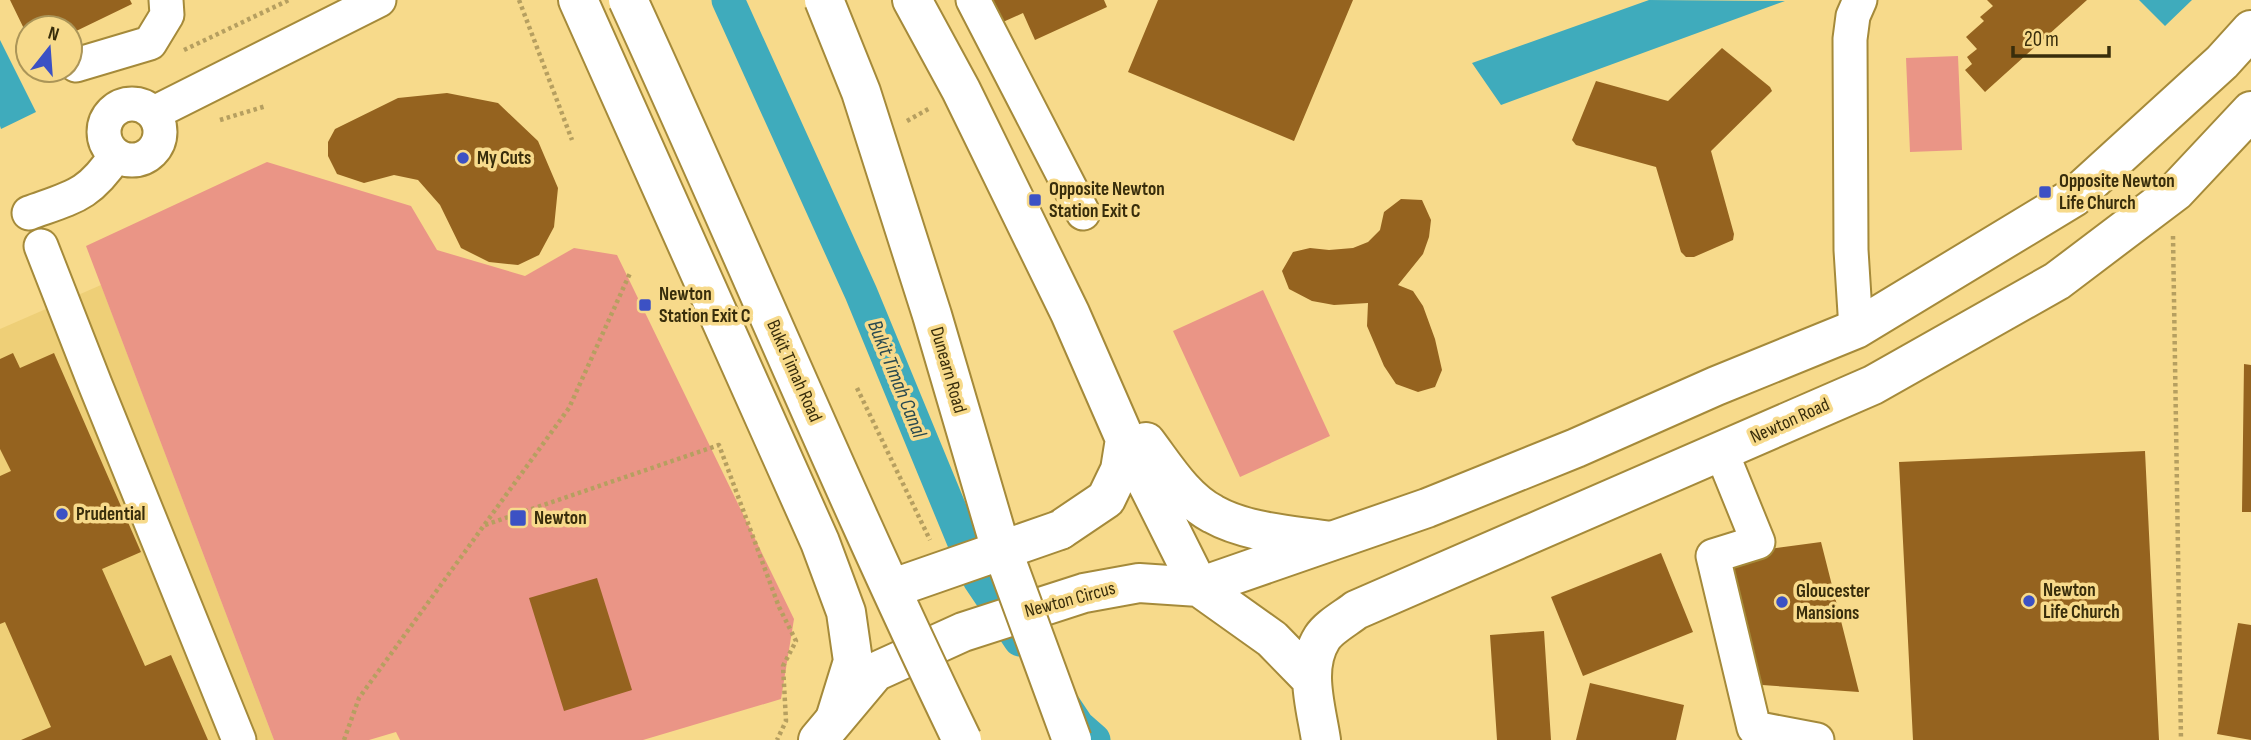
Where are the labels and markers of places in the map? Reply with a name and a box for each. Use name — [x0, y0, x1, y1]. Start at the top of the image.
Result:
place label: My Cuts — [477, 147, 531, 170]
marker: My Cuts — [455, 150, 471, 166]
place label: Opposite Newton Life Church — [2059, 170, 2175, 215]
place label: Opposite Newton Station Exit C — [1049, 178, 1165, 223]
marker: Opposite Newton Life Church — [2037, 184, 2053, 200]
marker: Opposite Newton Station Exit C — [1027, 192, 1043, 208]
place label: Newton Station Exit C — [659, 283, 751, 328]
marker: Newton Station Exit C — [637, 297, 653, 313]
place label: Prudential — [76, 503, 145, 526]
marker: Prudential — [54, 506, 70, 522]
place label: Newton — [534, 507, 587, 530]
marker: Newton — [508, 508, 528, 528]
place label: Newton Life Church — [2043, 579, 2120, 624]
place label: Gloucester Mansions — [1796, 580, 1870, 625]
marker: Newton Life Church — [2021, 593, 2037, 609]
marker: Gloucester Mansions — [1774, 594, 1790, 610]

